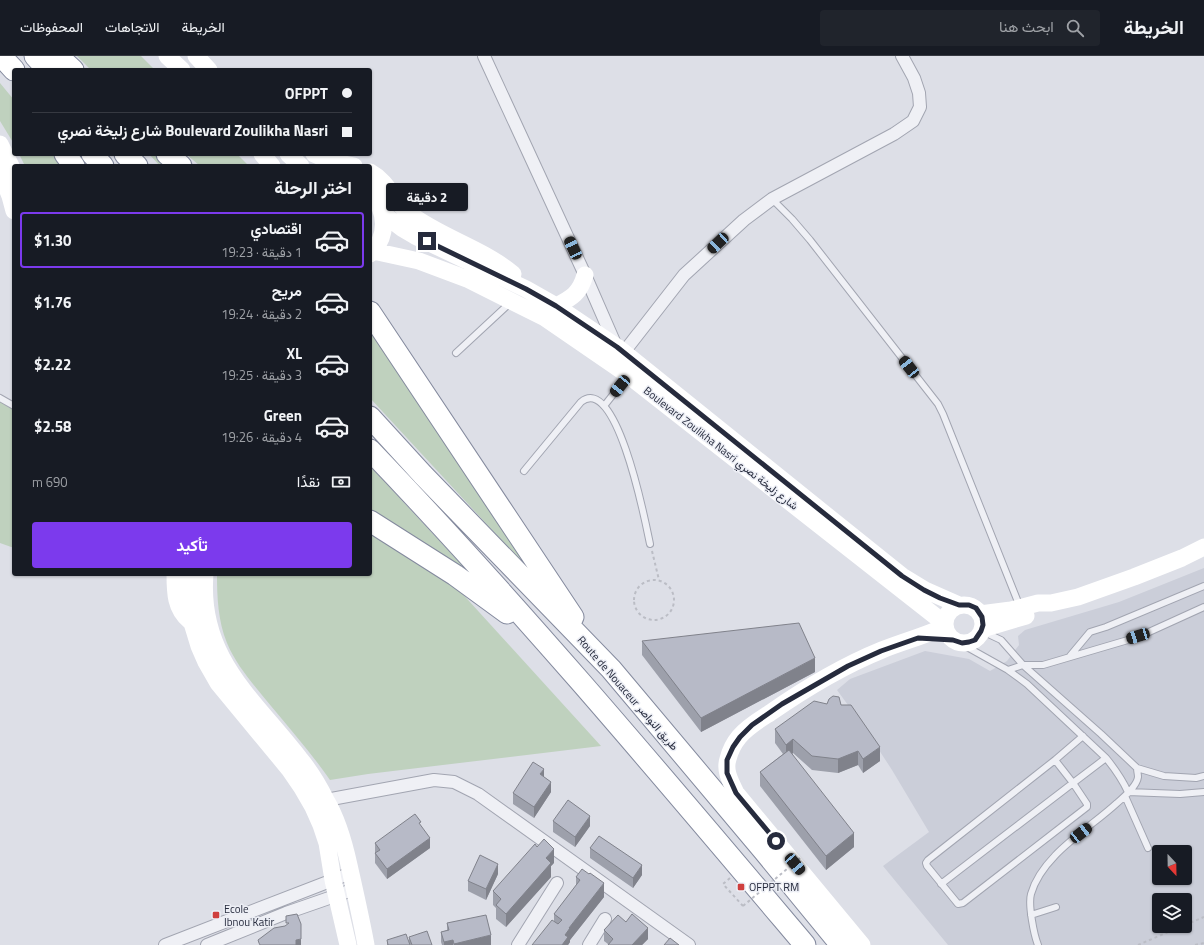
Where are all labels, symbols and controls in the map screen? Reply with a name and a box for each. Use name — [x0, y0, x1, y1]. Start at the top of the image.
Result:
search box — [820, 10, 1100, 46]
text: الخريطة — [1124, 12, 1184, 41]
text: ابحث هنا — [999, 15, 1054, 38]
text: المحفوظات — [20, 16, 83, 37]
text: الاتجاهات — [105, 16, 159, 37]
text: الخريطة — [181, 16, 225, 37]
icon: search — [1064, 17, 1086, 39]
text: OFPPT — [285, 82, 328, 105]
text: Boulevard Zoulikha Nasri شارع زليخة نصري — [58, 119, 328, 142]
text: اختر الرحلة — [274, 174, 352, 201]
callout: 2 دقيقة — [386, 183, 468, 211]
text: 2 دقيقة — [407, 187, 447, 207]
text: اقتصادي — [250, 217, 302, 240]
icon: car — [314, 222, 350, 258]
text: $1.30 — [34, 229, 71, 252]
car — [705, 230, 731, 256]
route end — [418, 232, 436, 250]
car — [562, 235, 584, 261]
text: 1 دقيقة · 19:23 — [221, 242, 302, 262]
text: مريح — [272, 279, 302, 302]
icon: car — [314, 284, 350, 320]
text: $1.76 — [34, 291, 71, 314]
text: 2 دقيقة · 19:24 — [221, 304, 302, 324]
text: XL — [286, 342, 302, 365]
icon: car — [314, 346, 350, 382]
text: $2.22 — [34, 353, 71, 376]
car — [897, 354, 921, 380]
text: 3 دقيقة · 19:25 — [221, 365, 302, 385]
car — [608, 373, 632, 399]
street label: Boulevard Zoulikha Nasri شارع زليخة نصري — [639, 383, 802, 515]
text: Green — [264, 404, 302, 427]
icon: car — [314, 408, 350, 444]
text: $2.58 — [34, 415, 71, 438]
text: 4 دقيقة · 19:26 — [221, 427, 302, 447]
text: نقدًا — [297, 470, 320, 493]
icon: cash — [330, 471, 352, 493]
text: 690 m — [32, 472, 68, 492]
button: تأكيد — [32, 522, 352, 568]
car — [1125, 627, 1151, 645]
street label: Route de Nouaceur طريق النواصر — [574, 632, 682, 754]
car — [1068, 821, 1094, 845]
route start — [767, 832, 785, 850]
north arrow — [1152, 845, 1192, 885]
map controls — [1152, 845, 1192, 933]
car — [783, 851, 807, 877]
place label: OFPPT RM — [749, 879, 799, 895]
marker: OFPPT RM — [736, 882, 746, 892]
button: layers — [1152, 893, 1192, 933]
place label: Ecole Ibnou Katir — [224, 901, 275, 930]
marker: Ecole Ibnou Katir — [211, 910, 221, 920]

